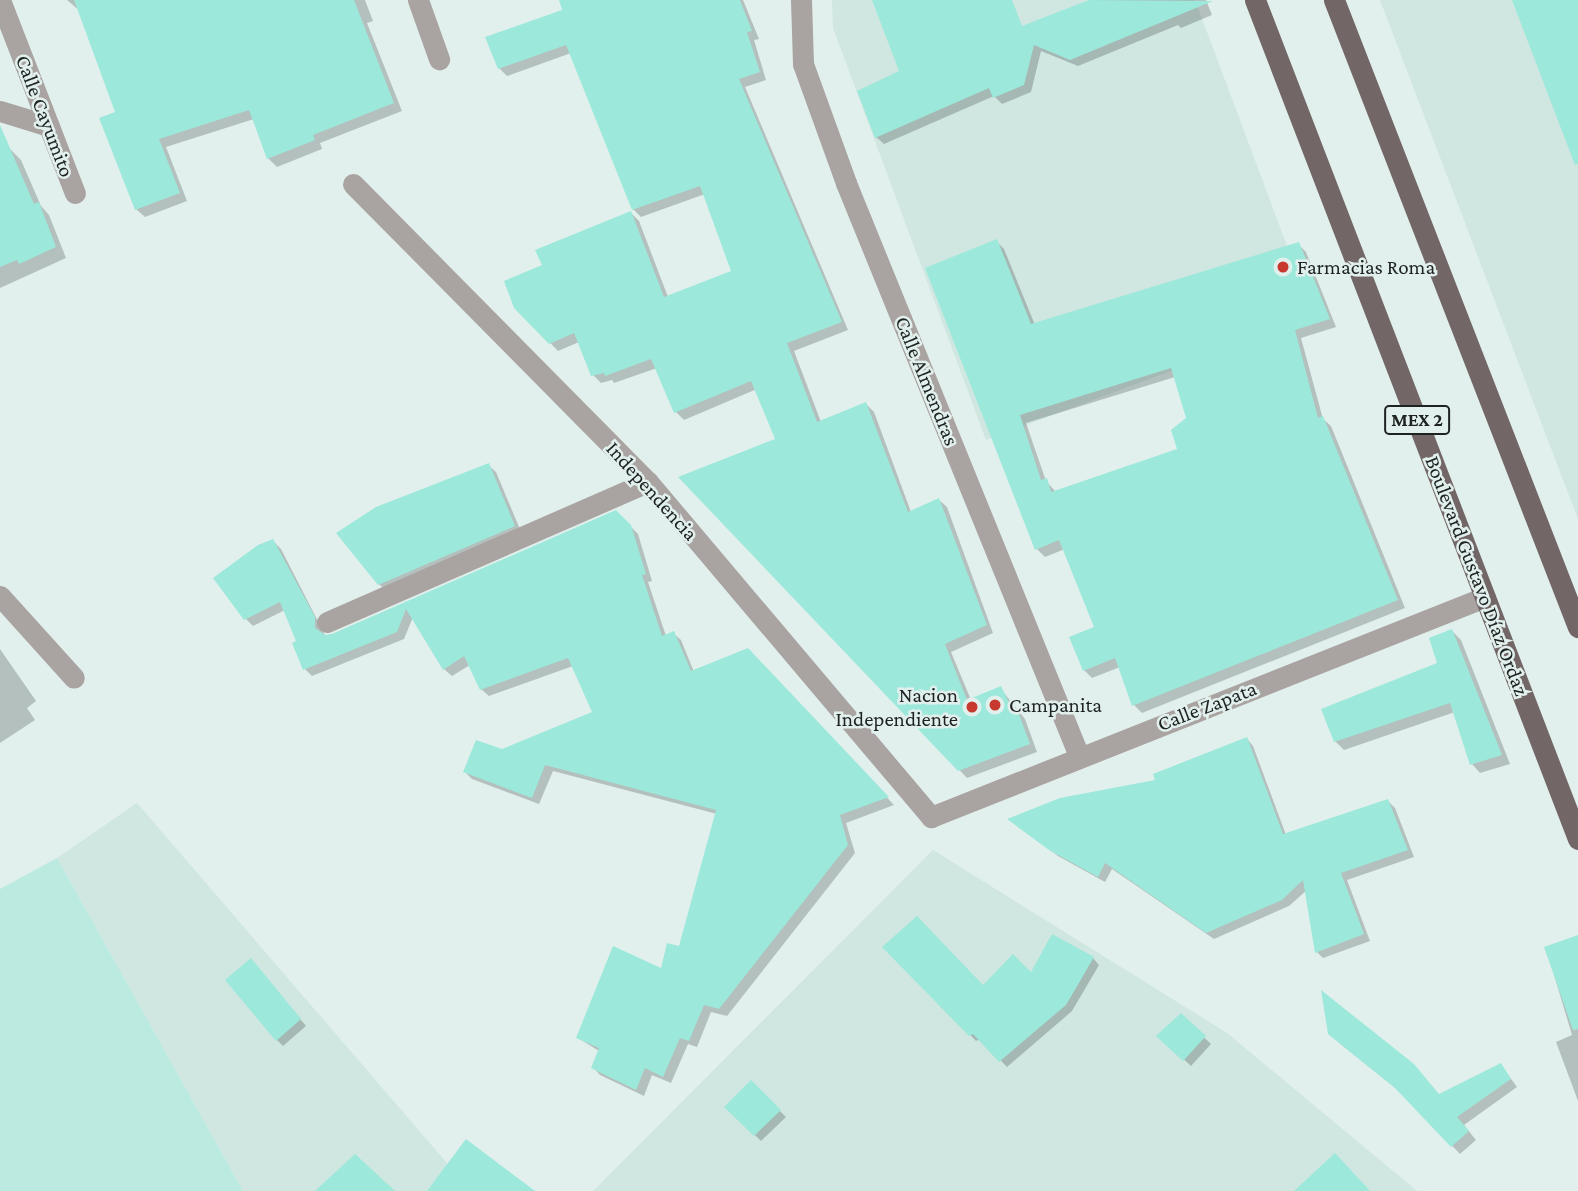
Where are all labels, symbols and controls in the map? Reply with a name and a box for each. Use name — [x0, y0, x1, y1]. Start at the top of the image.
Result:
street label: Calle Cayumito — [10, 51, 80, 181]
place label: Farmacias Roma — [1297, 254, 1435, 280]
marker: Farmacias Roma — [1275, 259, 1291, 275]
street label: Calle Almendras — [890, 313, 964, 449]
road number: MEX 2 — [1384, 404, 1450, 436]
street label: Independencia — [601, 436, 703, 546]
street label: Boulevard Gustavo Díaz Ordaz — [1420, 453, 1534, 699]
street label: Calle Zapata — [1154, 676, 1260, 736]
place label: Nacion Independiente — [835, 682, 958, 732]
place label: Campanita — [1009, 692, 1102, 718]
marker: Campanita — [987, 697, 1003, 713]
marker: Nacion Independiente — [964, 699, 980, 715]

